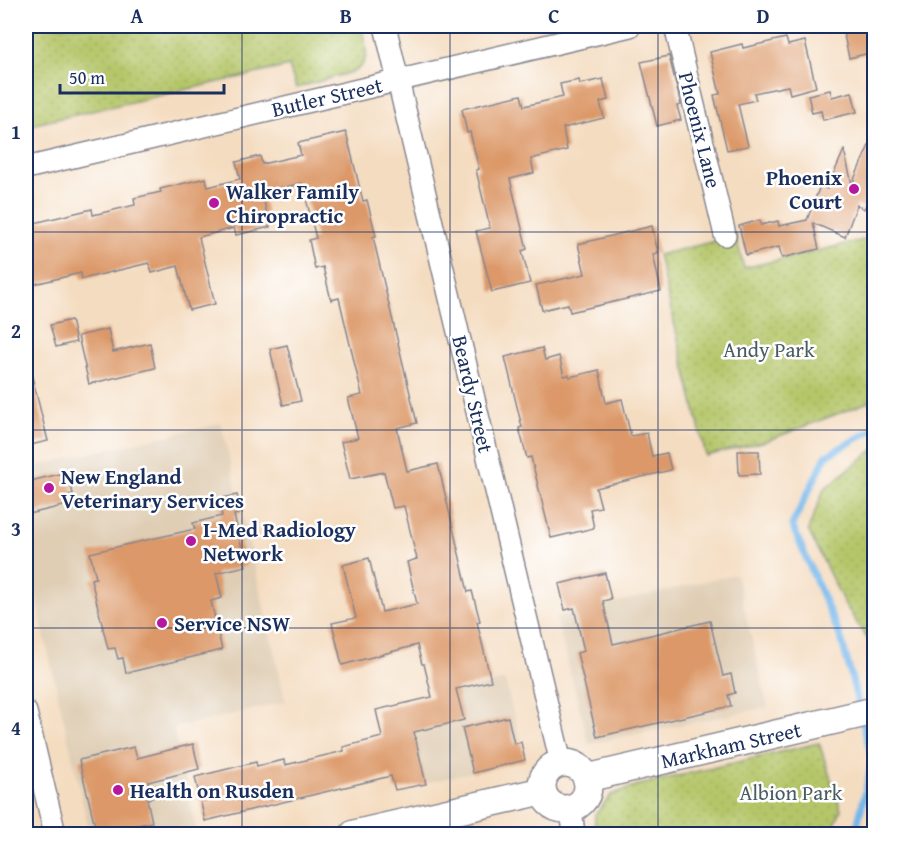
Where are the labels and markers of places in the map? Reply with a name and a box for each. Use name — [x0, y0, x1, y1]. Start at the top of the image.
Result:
place label: Phoenix Court — [766, 162, 842, 217]
place label: Walker Family Chiropractic — [226, 176, 359, 231]
marker: Phoenix Court — [847, 182, 861, 196]
marker: Walker Family Chiropractic — [207, 196, 221, 210]
place label: New England Veterinary Services — [61, 461, 244, 516]
marker: New England Veterinary Services — [42, 481, 56, 495]
place label: I-Med Radiology Network — [203, 514, 356, 569]
marker: I-Med Radiology Network — [184, 534, 198, 548]
place label: Service NSW — [174, 608, 290, 639]
marker: Service NSW — [155, 616, 169, 630]
place label: Health on Rusden — [130, 775, 295, 806]
marker: Health on Rusden — [111, 783, 125, 797]

